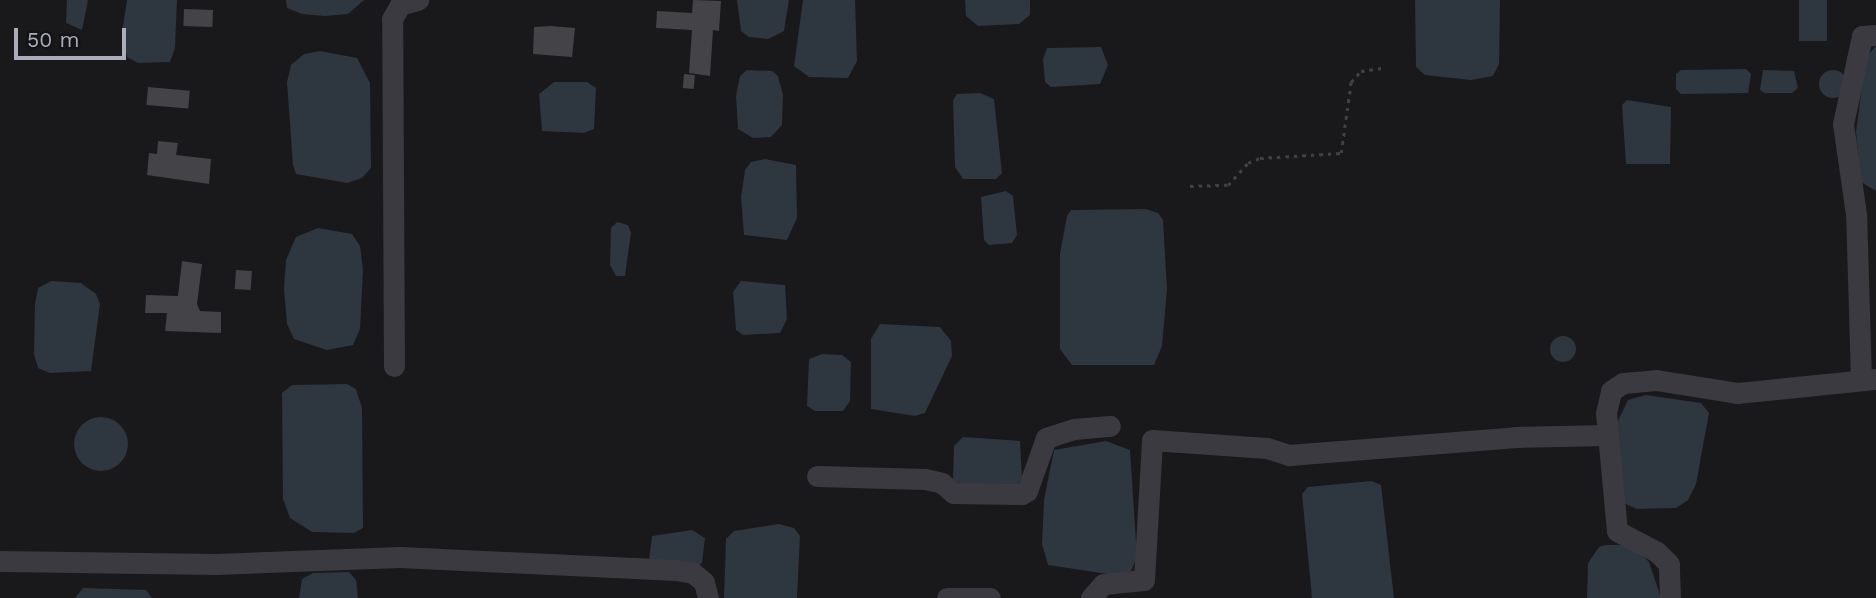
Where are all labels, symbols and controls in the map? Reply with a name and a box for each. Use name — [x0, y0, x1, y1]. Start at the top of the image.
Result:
scale bar — [18, 14, 130, 58]
text: 50 m — [27, 27, 79, 52]

